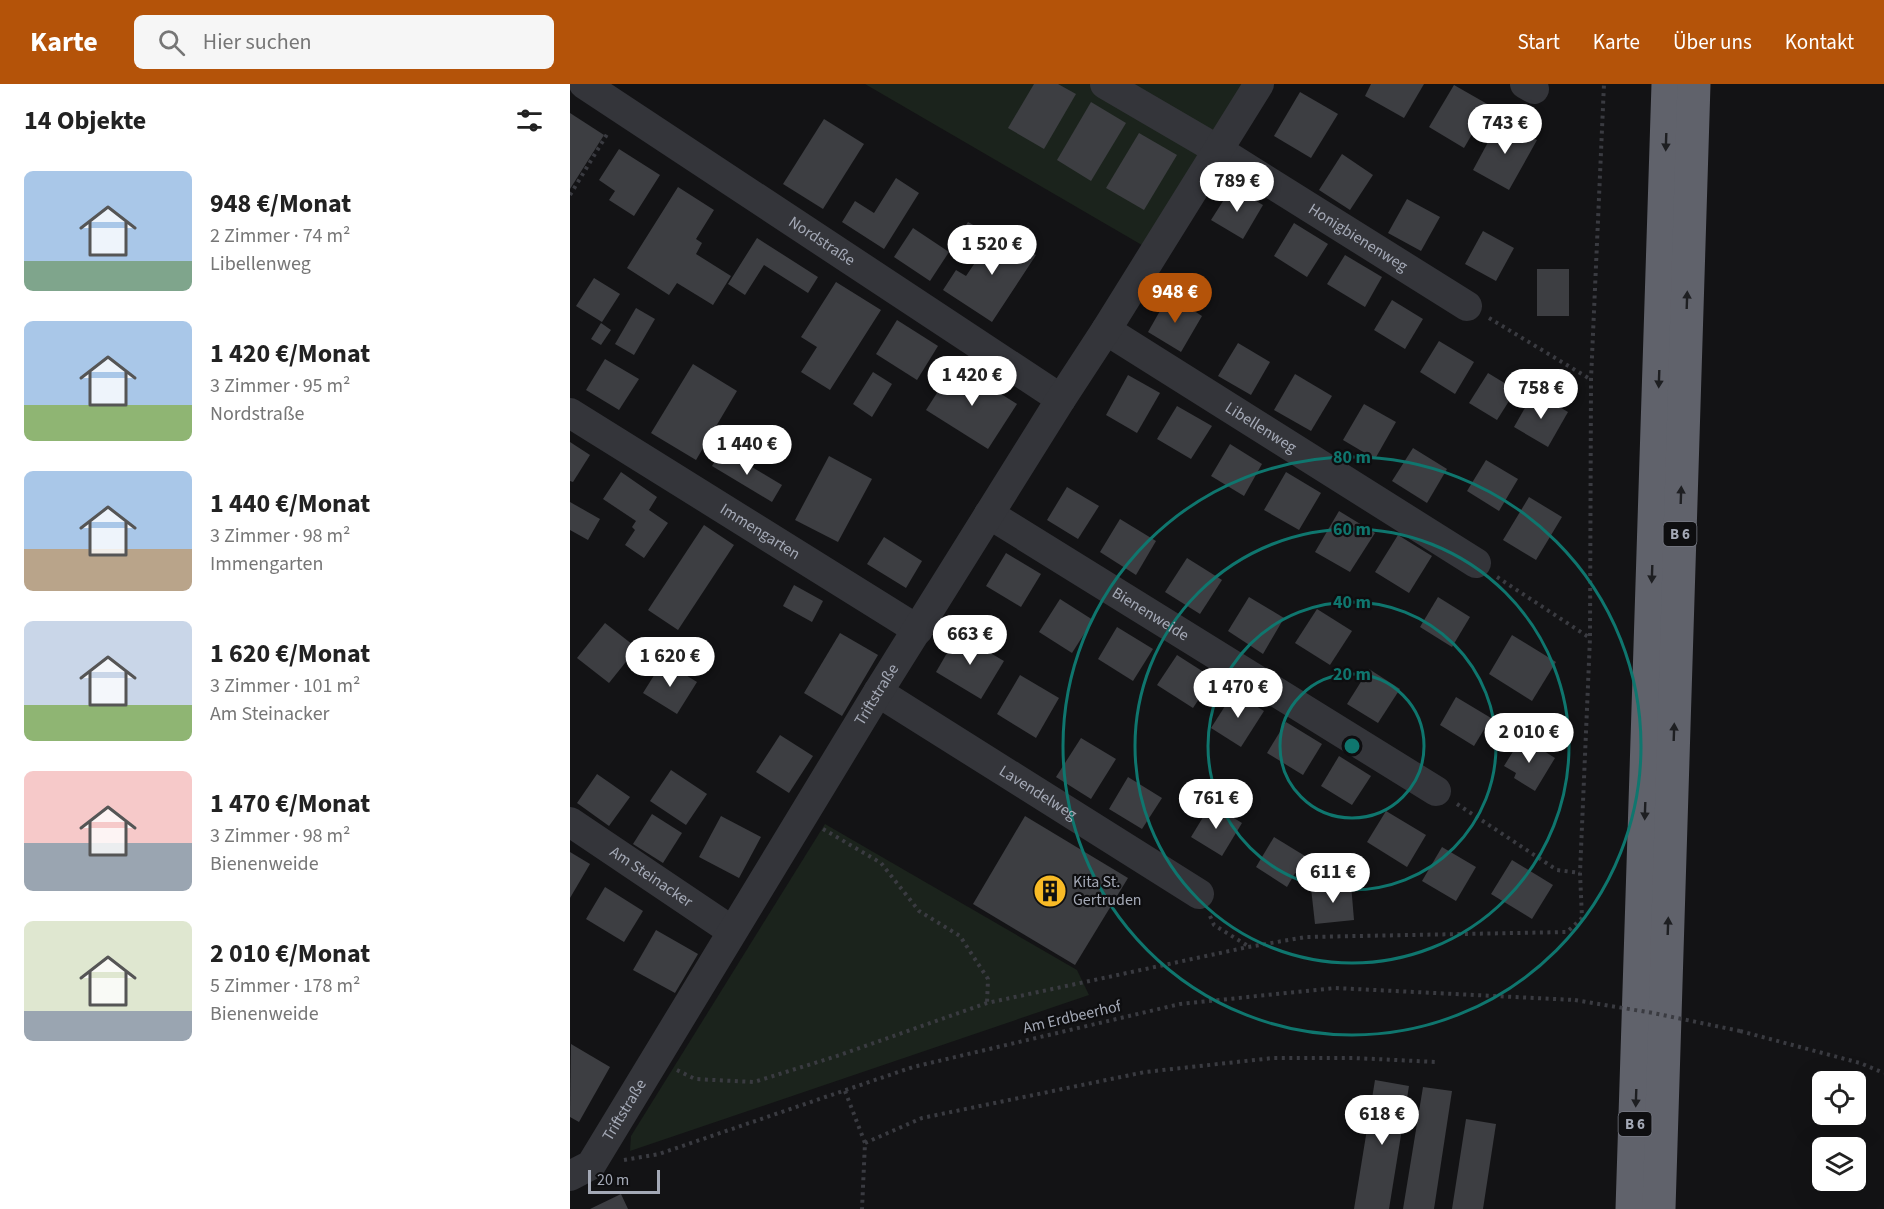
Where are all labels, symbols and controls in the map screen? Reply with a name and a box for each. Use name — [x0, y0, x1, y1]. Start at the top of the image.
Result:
search box — [134, 15, 554, 69]
text: Karte — [30, 22, 98, 62]
icon: search — [155, 26, 188, 59]
text: Hier suchen — [203, 26, 312, 58]
text: Start — [1517, 27, 1560, 57]
text: Karte — [1593, 27, 1640, 57]
text: Über uns — [1673, 27, 1752, 57]
text: Kontakt — [1785, 27, 1854, 57]
text: 14 Objekte — [24, 102, 146, 139]
icon: filters — [513, 104, 546, 137]
pin: 743 € — [1463, 104, 1547, 155]
text: 743 € — [1482, 109, 1528, 137]
one-way arrow — [1661, 133, 1671, 152]
pin: 789 € — [1195, 162, 1279, 213]
text: 789 € — [1214, 167, 1260, 195]
text: 948 €/Monat — [210, 185, 351, 222]
icon: home — [72, 195, 144, 267]
street label: Honigbienenweg — [1304, 198, 1412, 277]
street label: Nordstraße — [784, 211, 859, 271]
text: 2 Zimmer · 74 m² — [210, 222, 350, 250]
pin: 1 520 € — [937, 225, 1047, 276]
text: 1 520 € — [962, 230, 1022, 258]
text: Libellenweg — [210, 250, 311, 278]
pin: 948 € — [1133, 273, 1217, 324]
text: 948 € — [1152, 278, 1198, 306]
one-way arrow — [1682, 290, 1692, 309]
text: 1 420 €/Monat — [210, 335, 370, 372]
icon: home — [72, 345, 144, 417]
pin: 1 420 € — [917, 356, 1027, 407]
text: 1 420 € — [942, 361, 1002, 389]
pin: 758 € — [1499, 369, 1583, 420]
one-way arrow — [1654, 370, 1663, 389]
text: 3 Zimmer · 95 m² — [210, 372, 350, 400]
text: 758 € — [1518, 374, 1564, 402]
street label: Libellenweg — [1221, 397, 1301, 458]
text: Nordstraße — [210, 400, 304, 428]
pin: 1 440 € — [692, 425, 802, 476]
text: 1 440 € — [717, 430, 777, 458]
text: 80 m — [1333, 445, 1371, 470]
text: 1 440 €/Monat — [210, 485, 370, 522]
one-way arrow — [1676, 485, 1686, 504]
icon: home — [72, 495, 144, 567]
street label: Immengarten — [716, 498, 804, 565]
text: 60 m — [1333, 517, 1371, 542]
text: 3 Zimmer · 98 m² — [210, 522, 350, 550]
road number: B 6 — [1664, 522, 1696, 546]
text: Immengarten — [210, 550, 323, 578]
one-way arrow — [1648, 565, 1657, 584]
street label: Bienenweide — [1108, 582, 1193, 646]
text: 40 m — [1333, 590, 1371, 615]
pin: 663 € — [928, 615, 1012, 666]
text: 663 € — [947, 620, 993, 648]
text: 1 620 €/Monat — [210, 635, 370, 672]
pin: 1 620 € — [615, 637, 725, 688]
text: 1 620 € — [640, 642, 700, 670]
icon: home — [72, 645, 144, 717]
street label: Triftstraße — [849, 659, 904, 730]
text: 20 m — [1333, 662, 1371, 687]
pin: 1 470 € — [1183, 668, 1293, 719]
text: 3 Zimmer · 101 m² — [210, 672, 360, 700]
text: 1 470 € — [1208, 673, 1268, 701]
text: Am Steinacker — [210, 700, 330, 728]
pin: 2 010 € — [1474, 713, 1584, 764]
text: 2 010 € — [1499, 718, 1559, 746]
one-way arrow — [1669, 722, 1678, 741]
centre of rings — [1342, 736, 1362, 756]
street label: Lavendelweg — [995, 760, 1081, 825]
pin: 761 € — [1174, 779, 1258, 830]
text: 761 € — [1193, 784, 1239, 812]
text: 1 470 €/Monat — [210, 785, 370, 822]
icon: home — [72, 795, 144, 867]
one-way arrow — [1640, 802, 1650, 821]
text: 3 Zimmer · 98 m² — [210, 822, 350, 850]
street label: Am Steinacker — [605, 841, 698, 913]
text: Bienenweide — [210, 850, 319, 878]
pin: 611 € — [1291, 853, 1375, 904]
text: 611 € — [1310, 858, 1356, 886]
place label: Kita St. Gertruden — [1073, 871, 1142, 911]
building icon: Kita St. Gertruden — [1032, 873, 1068, 909]
one-way arrow — [1663, 917, 1672, 936]
text: 2 010 €/Monat — [210, 935, 370, 972]
icon: home — [72, 945, 144, 1017]
text: 5 Zimmer · 178 m² — [210, 972, 360, 1000]
street label: Am Erdbeerhof — [1021, 995, 1125, 1039]
text: Bienenweide — [210, 1000, 319, 1028]
map controls — [1812, 1071, 1866, 1191]
button: locate — [1812, 1071, 1866, 1125]
street label: Triftstraße — [597, 1075, 652, 1145]
one-way arrow — [1631, 1089, 1641, 1108]
pin: 618 € — [1340, 1095, 1424, 1146]
text: 618 € — [1359, 1100, 1405, 1128]
road number: B 6 — [1618, 1112, 1652, 1136]
button: layers — [1812, 1137, 1866, 1191]
scale bar — [588, 1167, 660, 1194]
text: 20 m — [597, 1169, 629, 1191]

